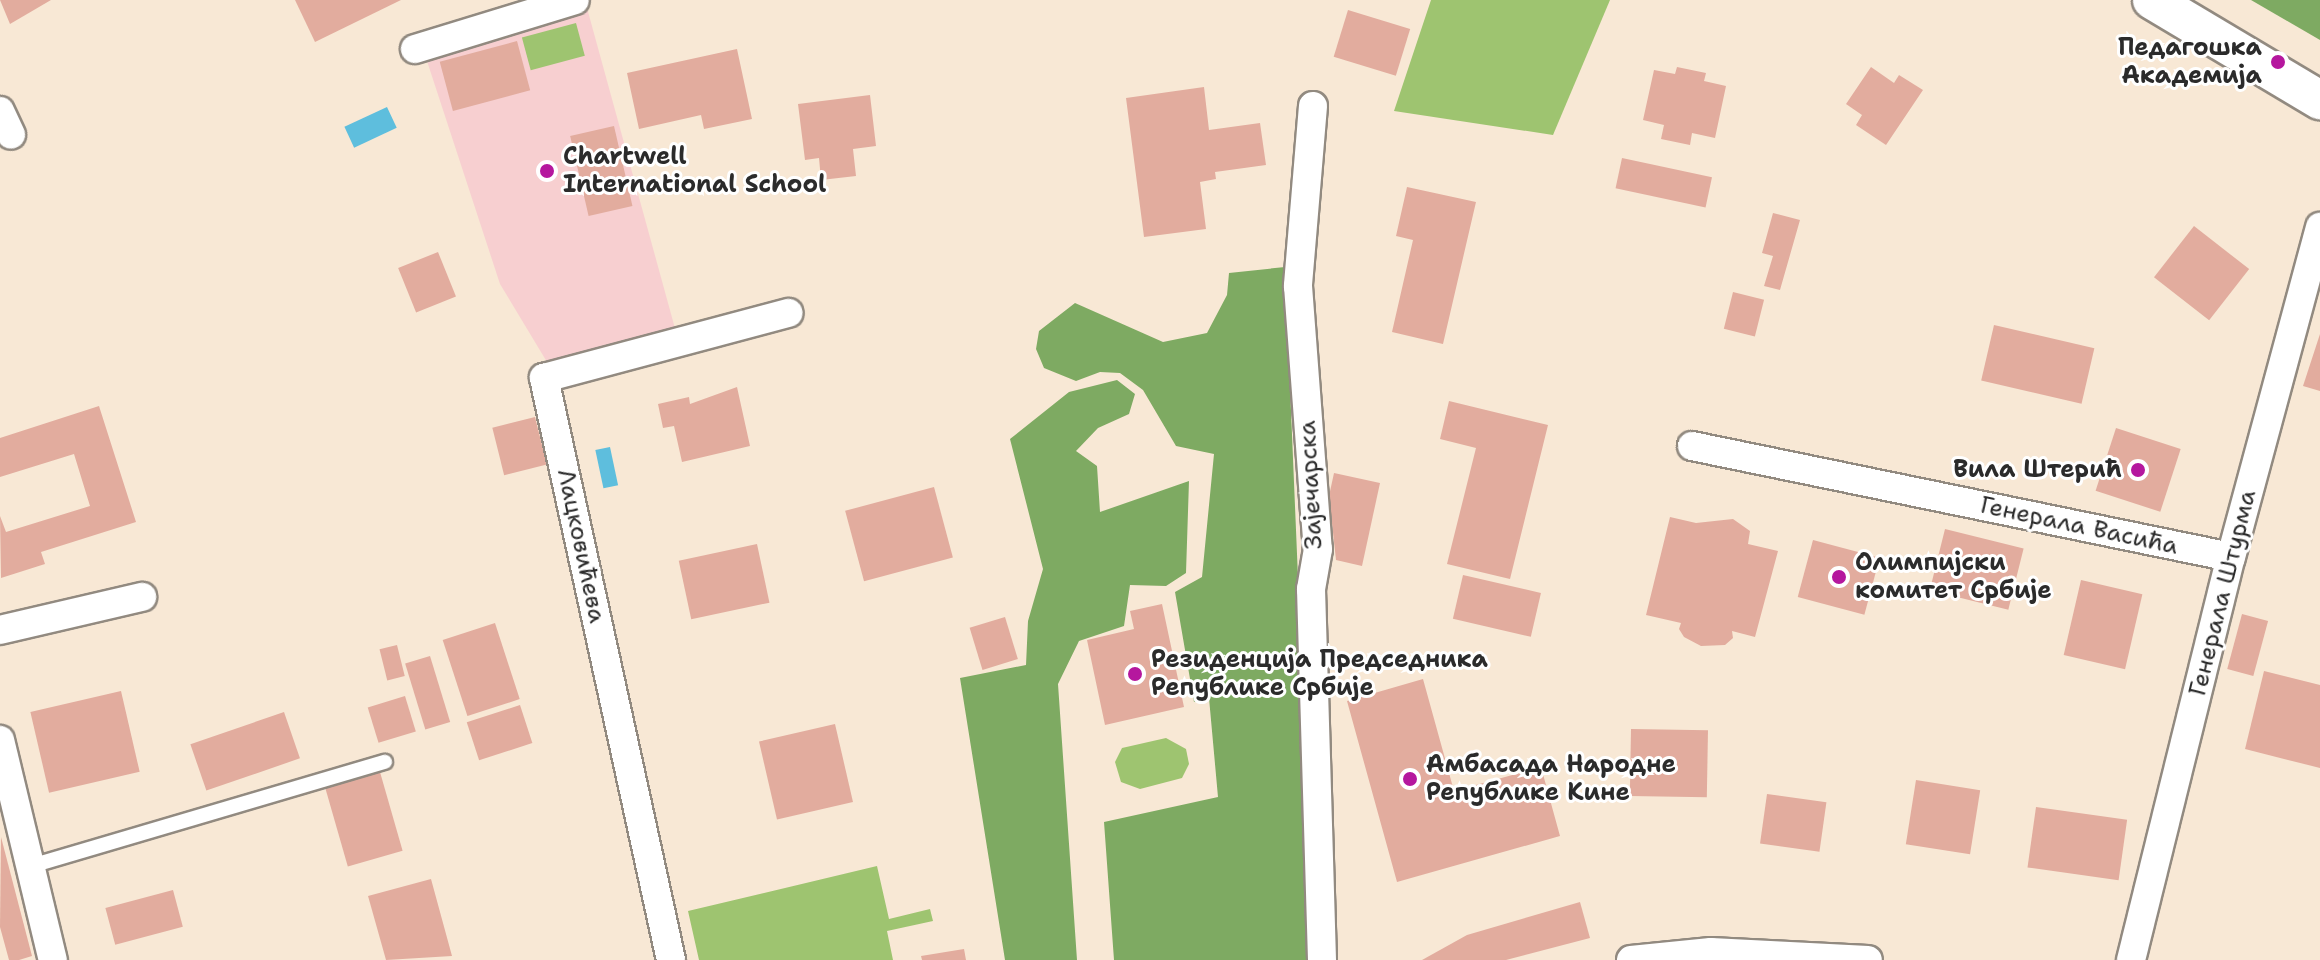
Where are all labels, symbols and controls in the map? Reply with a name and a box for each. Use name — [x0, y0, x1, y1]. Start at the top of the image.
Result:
place label: Педагошка Академија — [2118, 34, 2262, 90]
marker: Педагошка Академија — [2269, 53, 2287, 71]
place label: Chartwell International School — [563, 143, 826, 199]
marker: Chartwell International School — [538, 162, 556, 180]
street label: Зајечарска — [1293, 420, 1329, 550]
place label: Вила Штерић — [1953, 456, 2122, 484]
marker: Вила Штерић — [2129, 461, 2147, 479]
street label: Лацковићева — [551, 466, 611, 626]
street label: Генерала Штурма — [2183, 487, 2263, 699]
street label: Генерала Васића — [1978, 491, 2180, 561]
place label: Олимпијски комитет Србије — [1855, 549, 2052, 605]
marker: Олимпијски комитет Србије — [1830, 568, 1848, 586]
place label: Резиденција Председника Републике Србије — [1151, 646, 1488, 702]
marker: Резиденција Председника Републике Србије — [1126, 665, 1144, 683]
place label: Амбасада Народне Републике Кине — [1426, 751, 1676, 807]
marker: Амбасада Народне Републике Кине — [1401, 770, 1419, 788]

